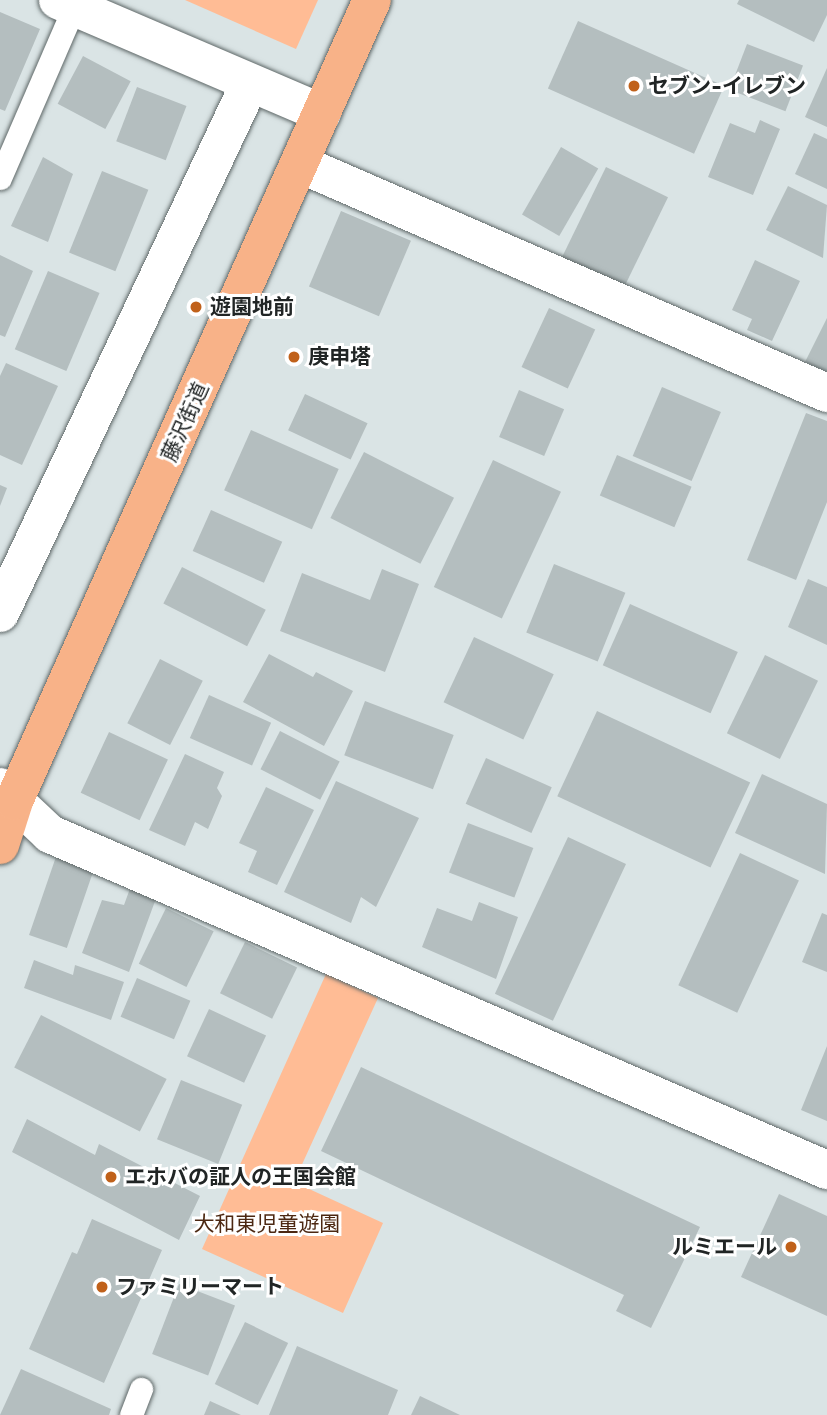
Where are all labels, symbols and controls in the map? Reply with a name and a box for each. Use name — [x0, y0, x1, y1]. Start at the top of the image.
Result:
place label: セブン-イレブン — [648, 73, 806, 99]
marker: セブン-イレブン — [626, 78, 642, 94]
place label: 遊園地前 — [210, 294, 294, 320]
marker: 遊園地前 — [188, 299, 204, 315]
place label: 庚申塔 — [308, 344, 371, 370]
marker: 庚申塔 — [286, 349, 302, 365]
street label: 藤沢街道 — [156, 379, 214, 465]
place label: エホバの証人の王国会館 — [125, 1164, 356, 1190]
marker: エホバの証人の王国会館 — [103, 1169, 119, 1185]
park label: 大和東児童遊園 — [194, 1211, 340, 1237]
place label: ルミエール — [672, 1234, 777, 1260]
marker: ルミエール — [783, 1239, 799, 1255]
place label: ファミリーマート — [116, 1274, 284, 1300]
marker: ファミリーマート — [94, 1279, 110, 1295]

